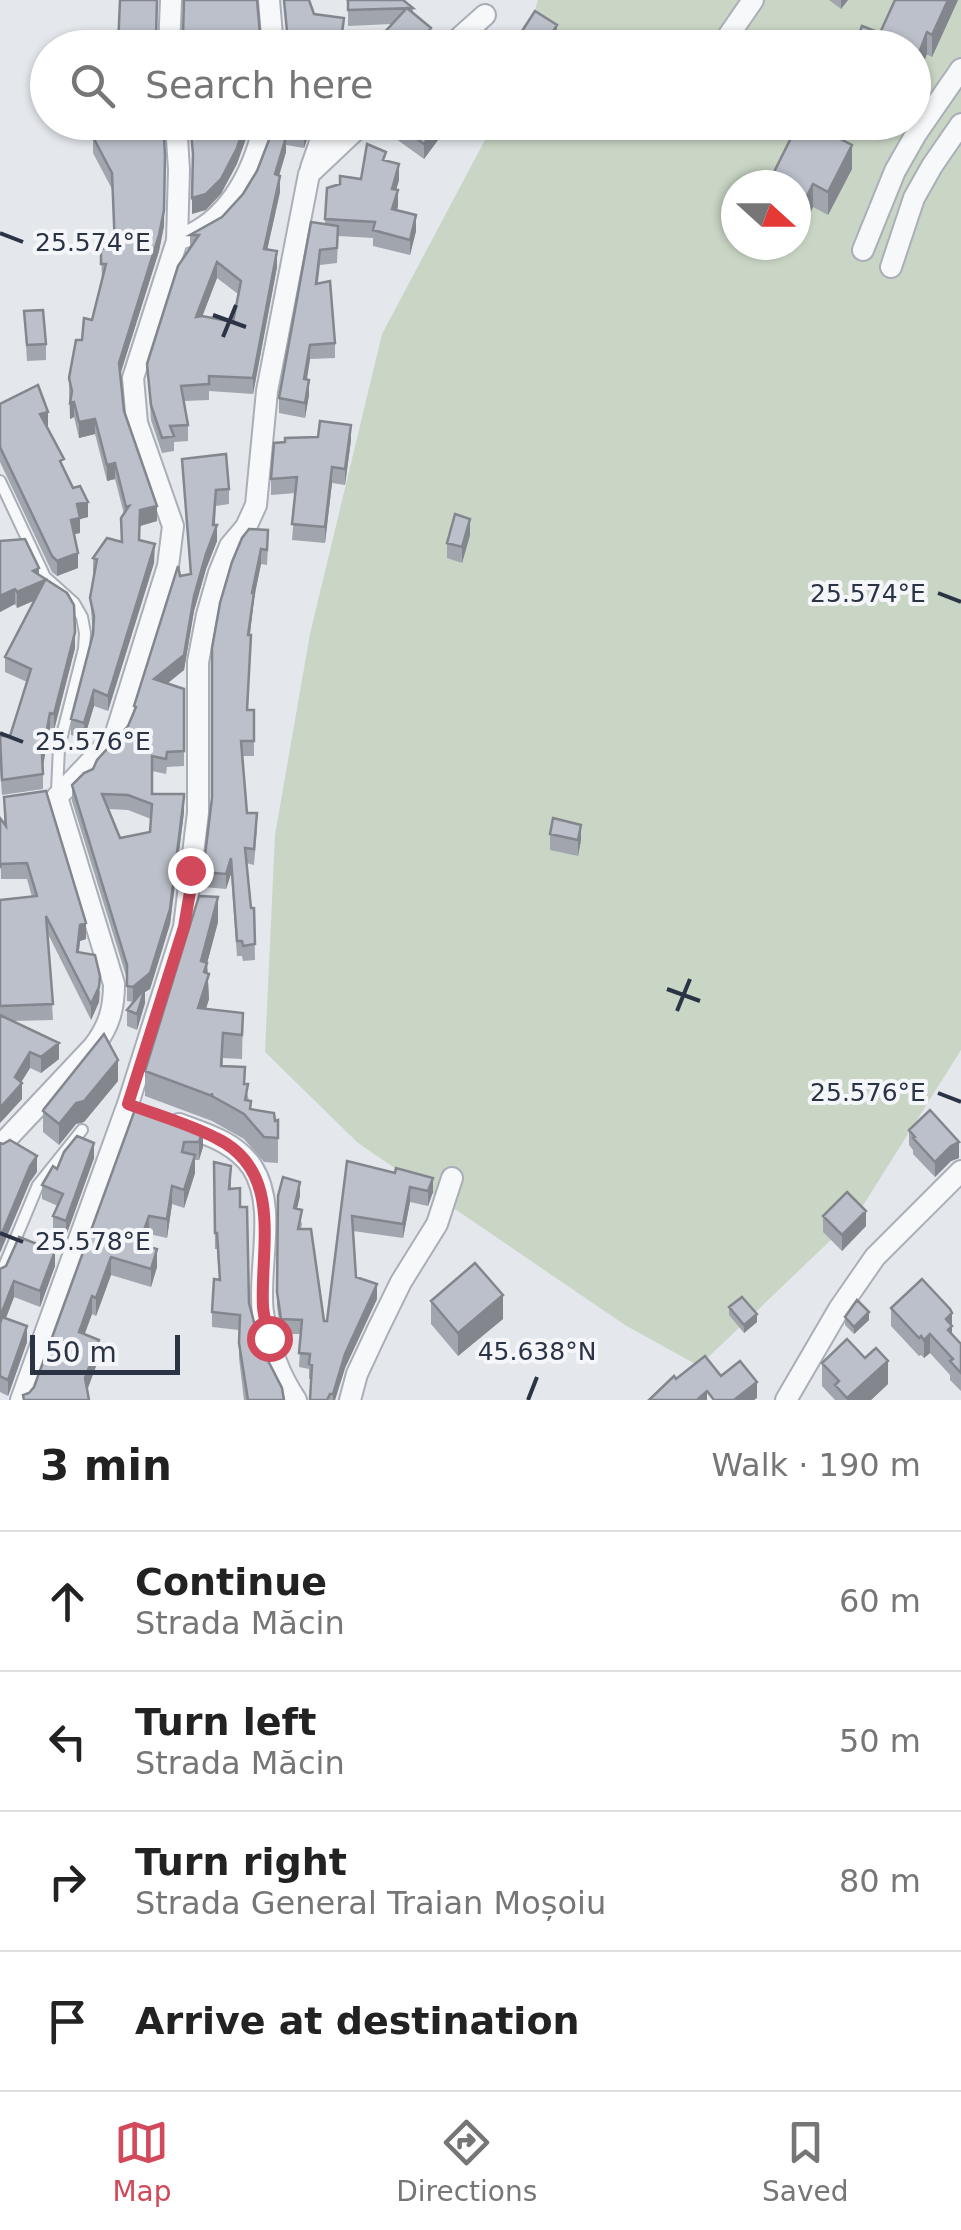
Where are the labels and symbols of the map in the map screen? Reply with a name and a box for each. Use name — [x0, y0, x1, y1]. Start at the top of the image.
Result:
north arrow — [721, 170, 811, 260]
text: 25.574°E — [35, 228, 151, 257]
text: 25.574°E — [810, 579, 926, 608]
text: 25.576°E — [35, 727, 151, 756]
route end — [168, 848, 214, 894]
text: 25.576°E — [810, 1078, 926, 1107]
text: 25.578°E — [35, 1227, 151, 1256]
route start — [247, 1316, 293, 1362]
scale bar — [30, 1330, 180, 1374]
text: 45.638°N — [478, 1337, 596, 1366]

